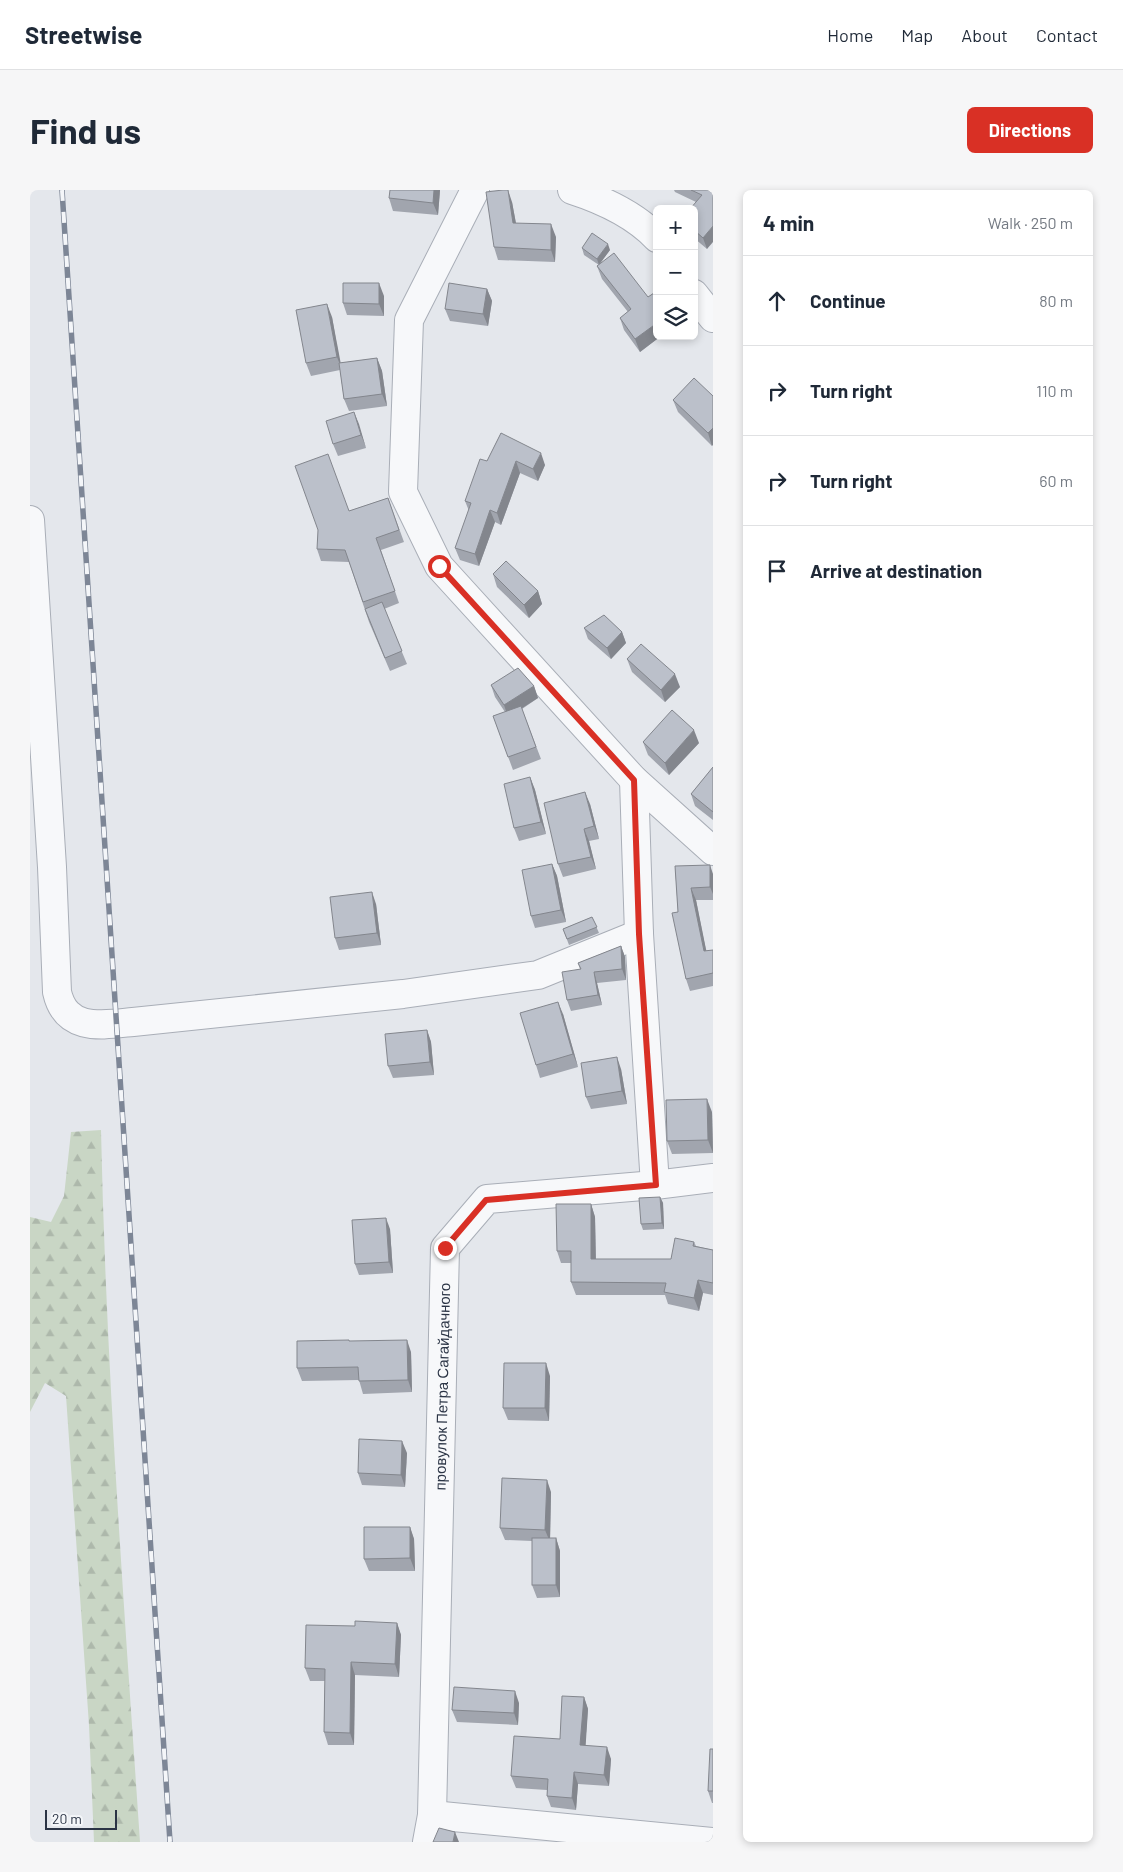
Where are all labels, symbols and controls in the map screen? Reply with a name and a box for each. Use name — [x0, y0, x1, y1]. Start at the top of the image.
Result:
text: Streetwise — [25, 20, 142, 49]
text: Home — [827, 24, 873, 46]
text: Map — [901, 24, 933, 46]
text: About — [961, 24, 1008, 46]
text: Contact — [1036, 24, 1098, 46]
button: Directions — [967, 107, 1093, 153]
text: Find us — [30, 109, 141, 151]
map controls — [653, 205, 698, 340]
button: + — [653, 205, 698, 250]
text: 4 min — [763, 210, 814, 235]
text: Walk · 250 m — [988, 213, 1073, 232]
button: − — [653, 250, 698, 295]
icon: ahead — [763, 287, 791, 315]
text: Continue — [810, 289, 886, 312]
text: 80 m — [1039, 291, 1073, 310]
button: layers — [653, 295, 698, 340]
icon: right — [763, 377, 791, 405]
text: Turn right — [810, 379, 892, 402]
text: 110 m — [1036, 381, 1073, 400]
icon: right — [763, 467, 791, 495]
text: Turn right — [810, 469, 892, 492]
text: 60 m — [1039, 471, 1073, 490]
route start — [428, 555, 451, 578]
icon: arrive — [763, 557, 791, 585]
text: Arrive at destination — [810, 559, 982, 582]
route end — [434, 1237, 457, 1260]
street label: провулок Петра Сагайдачного — [430, 1283, 453, 1491]
scale bar — [45, 1807, 118, 1830]
text: 20 m — [52, 1810, 82, 1827]

